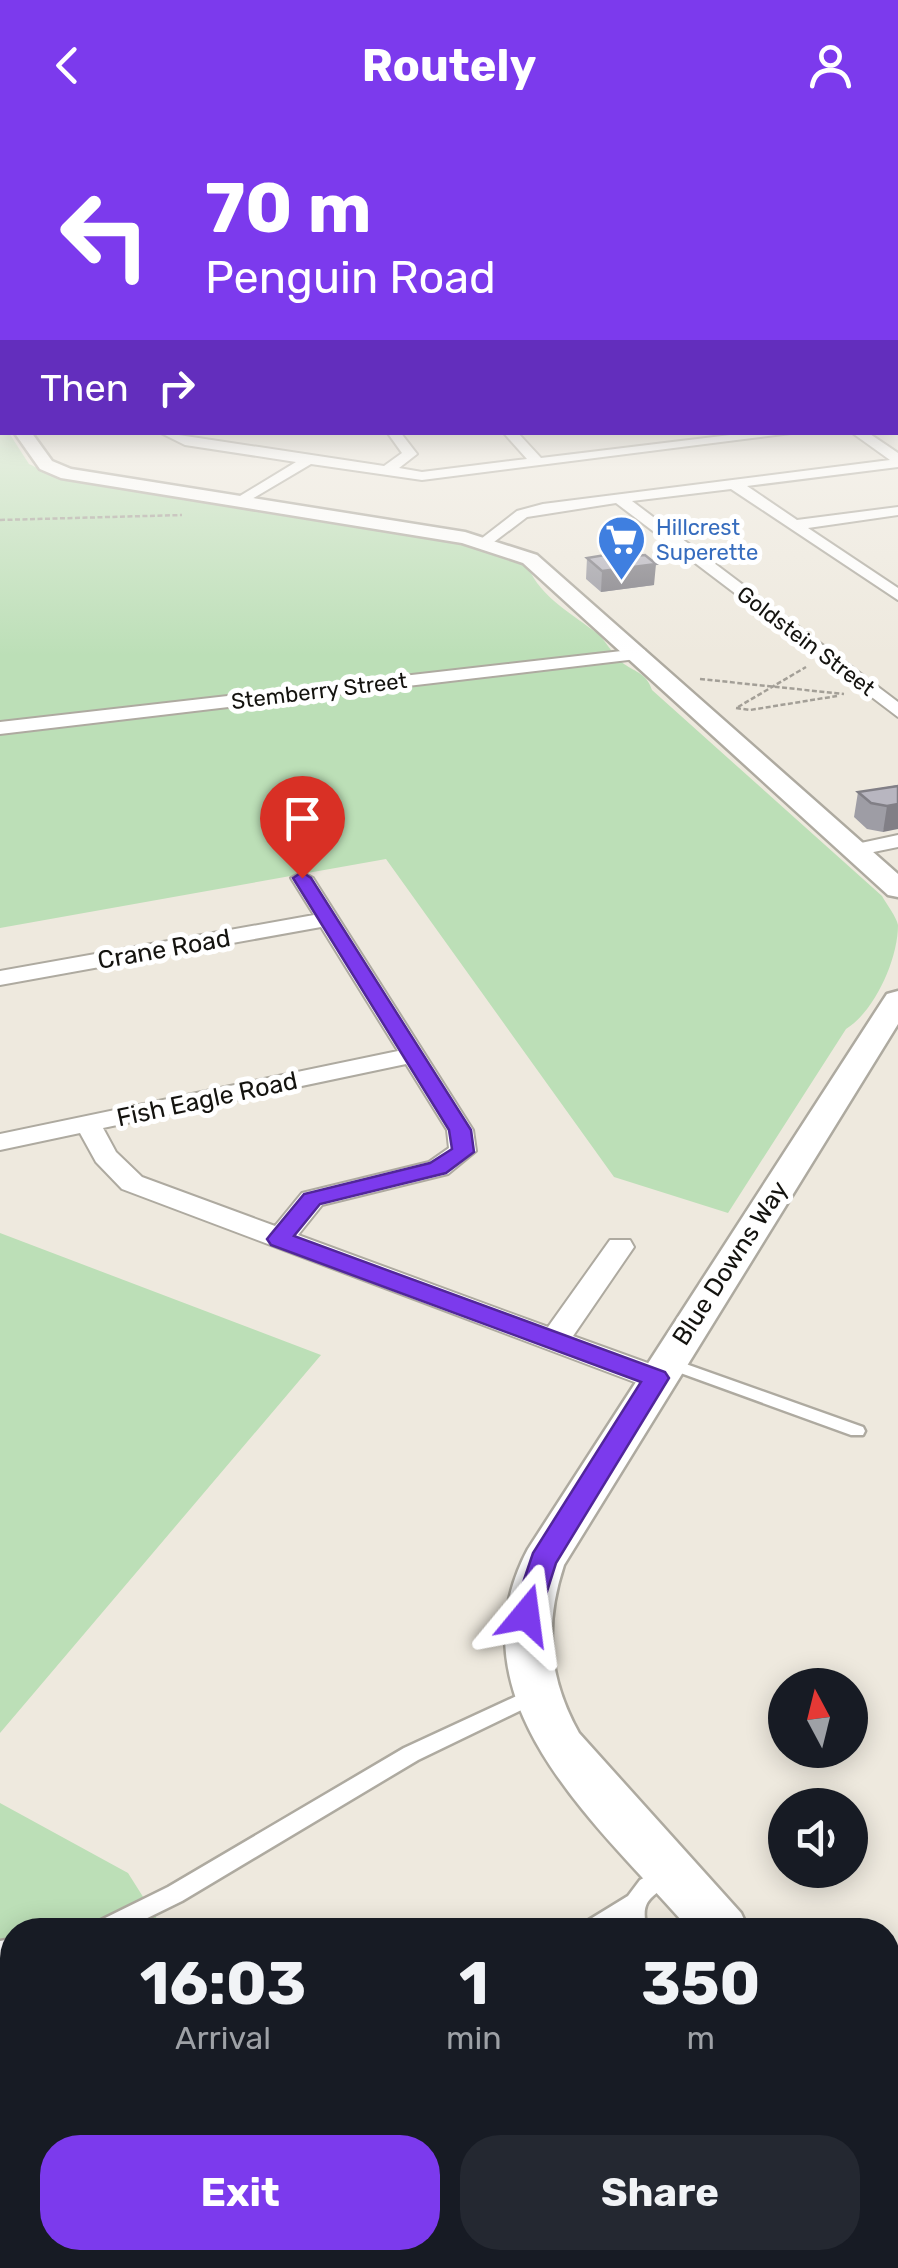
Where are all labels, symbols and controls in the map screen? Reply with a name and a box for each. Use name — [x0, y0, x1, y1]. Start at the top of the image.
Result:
icon: back — [40, 38, 95, 93]
icon: person — [803, 38, 858, 93]
text: Routely — [362, 39, 536, 92]
text: 70 m — [205, 167, 372, 250]
icon: left — [40, 170, 170, 300]
text: Penguin Road — [205, 251, 496, 304]
icon: right — [149, 360, 204, 415]
text: Then — [40, 365, 129, 411]
supermarket icon: Hillcrest Superette — [595, 514, 647, 582]
place label: Hillcrest Superette — [656, 514, 758, 566]
street label: Goldstein Street — [732, 580, 881, 702]
street label: Stemberry Street — [230, 667, 409, 715]
pin — [260, 776, 345, 879]
icon: arrive — [275, 791, 330, 846]
street label: Crane Road — [95, 923, 233, 975]
street label: Fish Eagle Road — [114, 1066, 300, 1132]
street label: Blue Downs Way — [666, 1175, 794, 1350]
position arrow — [474, 1563, 578, 1667]
north arrow — [768, 1668, 868, 1768]
map controls — [768, 1668, 868, 1888]
button: sound — [768, 1788, 868, 1888]
text: 16:03 — [140, 1948, 306, 2019]
text: 1 — [459, 1948, 489, 2019]
text: 350 — [641, 1948, 760, 2019]
text: Arrival — [175, 2019, 271, 2057]
text: min — [446, 2019, 502, 2057]
text: m — [687, 2019, 715, 2057]
button: Exit — [40, 2135, 440, 2250]
button: Share — [460, 2135, 860, 2250]

